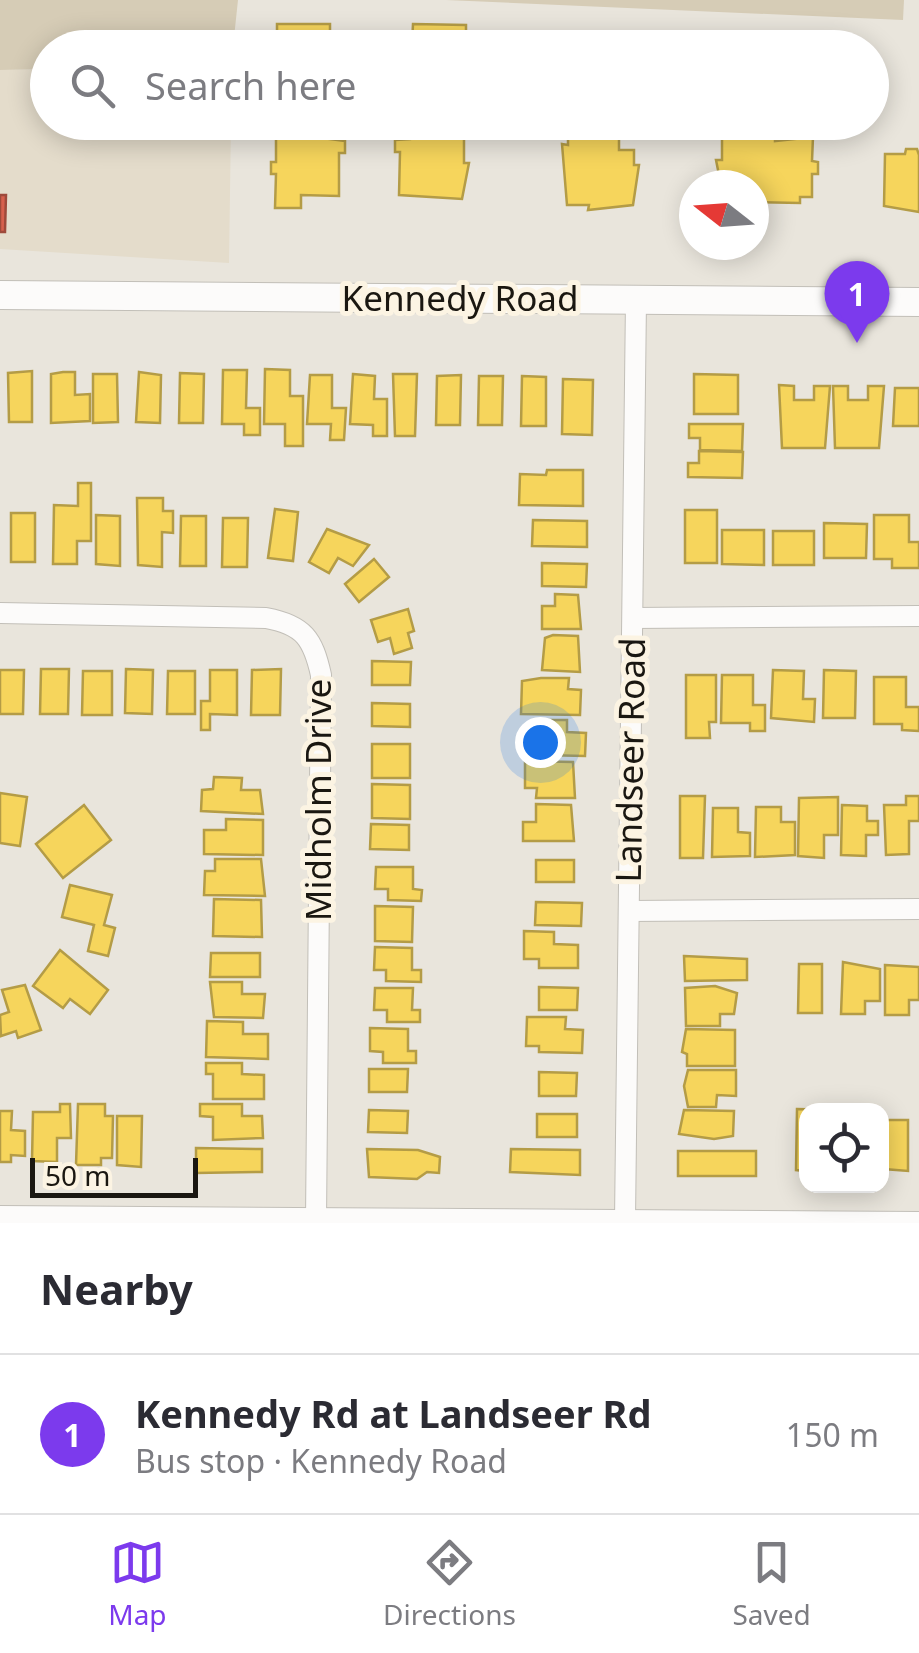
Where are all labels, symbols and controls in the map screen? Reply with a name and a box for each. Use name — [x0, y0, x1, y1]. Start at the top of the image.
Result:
search box — [30, 30, 889, 140]
icon: search — [65, 58, 120, 113]
text: Search here — [145, 59, 356, 111]
north arrow — [679, 170, 769, 260]
pin: 1 — [824, 260, 890, 343]
street label: Kennedy Road — [342, 274, 579, 321]
street label: Landseer Road — [604, 637, 655, 883]
street label: Midholm Drive — [294, 679, 341, 921]
your location — [515, 717, 566, 768]
map controls — [799, 1103, 889, 1193]
button: locate — [799, 1103, 889, 1193]
scale bar — [30, 1153, 198, 1198]
text: 50 m — [45, 1156, 111, 1194]
text: Nearby — [40, 1260, 193, 1317]
text: Kennedy Rd at Landseer Rd — [135, 1387, 652, 1439]
text: 1 — [63, 1413, 82, 1456]
text: 150 m — [786, 1413, 879, 1456]
text: Bus stop · Kennedy Road — [135, 1439, 507, 1482]
tab: Map — [108, 1535, 167, 1633]
tab: Directions — [383, 1535, 516, 1633]
tab: Saved — [732, 1535, 811, 1633]

